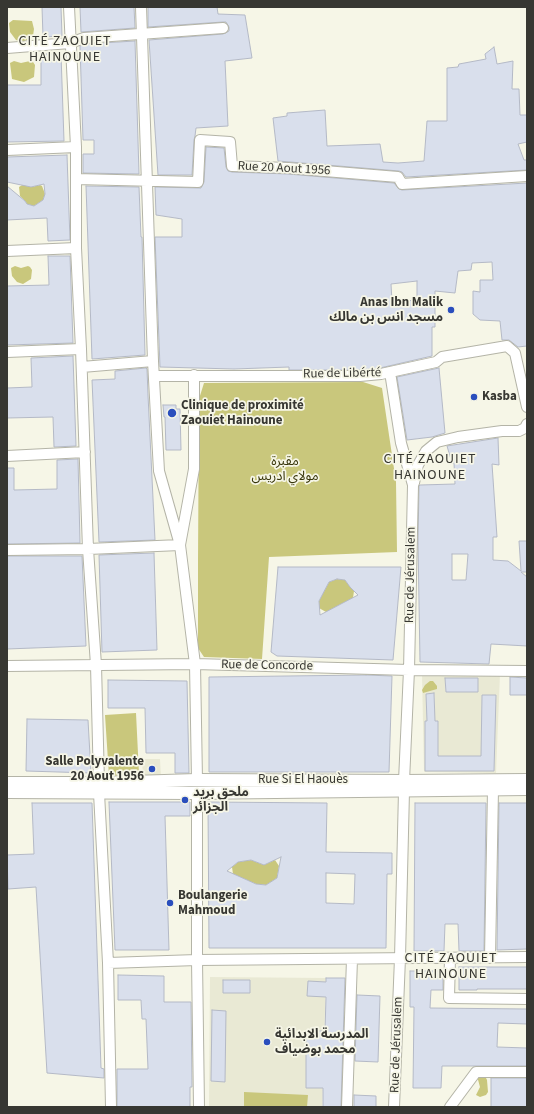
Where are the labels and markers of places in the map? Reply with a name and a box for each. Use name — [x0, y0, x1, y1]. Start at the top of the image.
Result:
place label: Anas Ibn Malik مسجد انس بن مالك — [329, 295, 443, 326]
marker: Anas Ibn Malik مسجد انس بن مالك — [446, 305, 456, 315]
place label: Kasba — [482, 389, 517, 405]
marker: Kasba — [469, 392, 479, 402]
place label: Clinique de proximité Zaouiet Hainoune — [181, 398, 304, 429]
marker: Clinique de proximité Zaouiet Hainoune — [166, 407, 178, 419]
place label: Salle Polyvalente 20 Aout 1956 — [45, 754, 144, 785]
marker: Salle Polyvalente 20 Aout 1956 — [147, 764, 157, 774]
place label: ملحق بريد الجزائر — [193, 785, 249, 816]
marker: ملحق بريد الجزائر — [180, 795, 190, 805]
place label: Boulangerie Mahmoud — [178, 888, 247, 919]
marker: Boulangerie Mahmoud — [165, 898, 175, 908]
place label: المدرسة الابدائية محمد بوضياف — [275, 1027, 369, 1058]
marker: المدرسة الابدائية محمد بوضياف — [262, 1037, 272, 1047]

